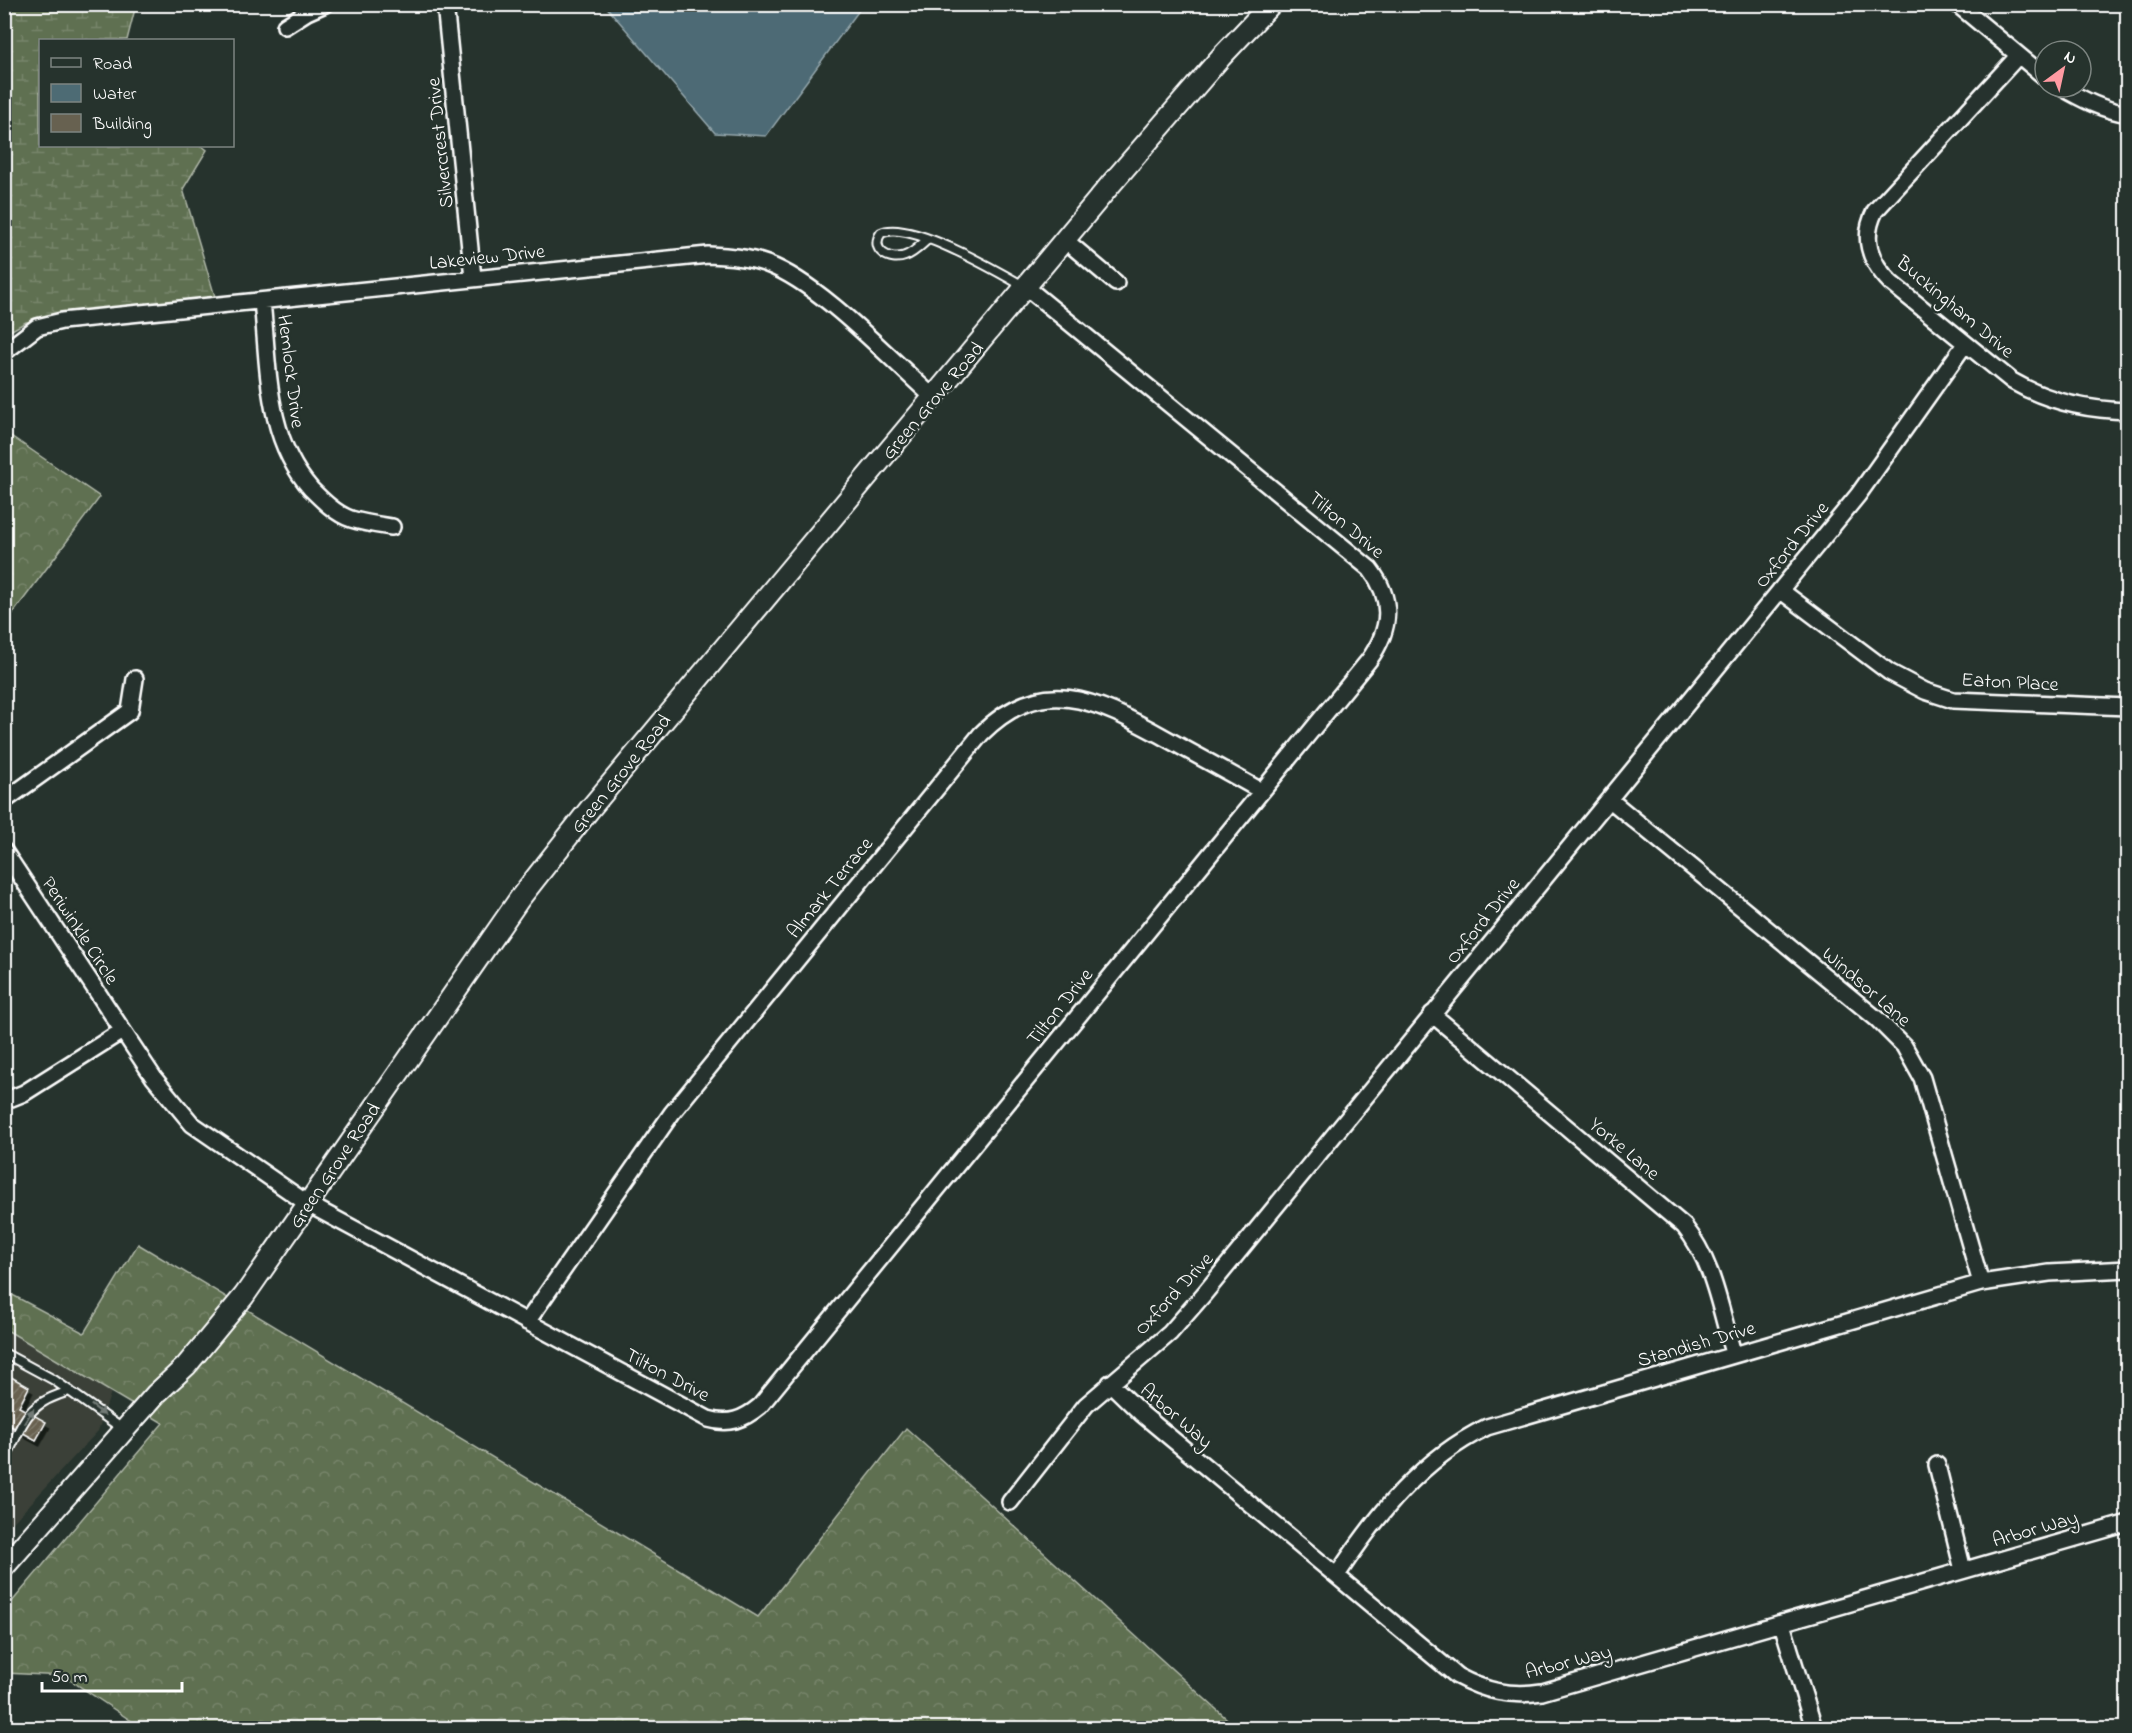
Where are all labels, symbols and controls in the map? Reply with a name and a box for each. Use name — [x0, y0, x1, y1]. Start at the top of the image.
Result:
legend — [39, 39, 234, 147]
north arrow — [2033, 39, 2093, 99]
text: N — [2059, 45, 2081, 71]
text: Road — [93, 52, 132, 78]
street label: Silvercrest Drive — [420, 76, 463, 209]
text: Water — [93, 82, 137, 108]
text: Building — [92, 112, 152, 139]
street label: Lakeview Drive — [428, 238, 547, 279]
street label: Buckingham Drive — [1887, 249, 2020, 367]
street label: Hemlock Drive — [268, 313, 311, 430]
street label: Green Grove Road — [876, 336, 992, 467]
street label: Tilton Drive — [1301, 485, 1390, 567]
street label: Oxford Drive — [1749, 496, 1837, 595]
street label: Eaton Place — [1961, 666, 2059, 701]
street label: Green Grove Road — [565, 709, 679, 841]
street label: Almark Terrace — [781, 831, 881, 946]
street label: Periwinkle Circle — [33, 872, 125, 991]
street label: Oxford Drive — [1440, 872, 1528, 971]
street label: Windsor Lane — [1814, 941, 1916, 1035]
street label: Tilton Drive — [1021, 963, 1101, 1053]
street label: Green Grove Road — [283, 1098, 389, 1235]
street label: Yorke Lane — [1582, 1112, 1665, 1188]
street label: Oxford Drive — [1128, 1246, 1221, 1343]
street label: Standish Drive — [1634, 1315, 1759, 1376]
street label: Tilton Drive — [619, 1342, 714, 1411]
street label: Arbor Way — [1133, 1377, 1218, 1457]
one-way arrow — [89, 1404, 105, 1416]
one-way arrow — [23, 1408, 34, 1424]
street label: Arbor Way — [1989, 1504, 2082, 1556]
street label: Arbor Way — [1522, 1639, 1615, 1688]
scale bar — [42, 1655, 182, 1693]
text: 50 m — [51, 1665, 88, 1691]

